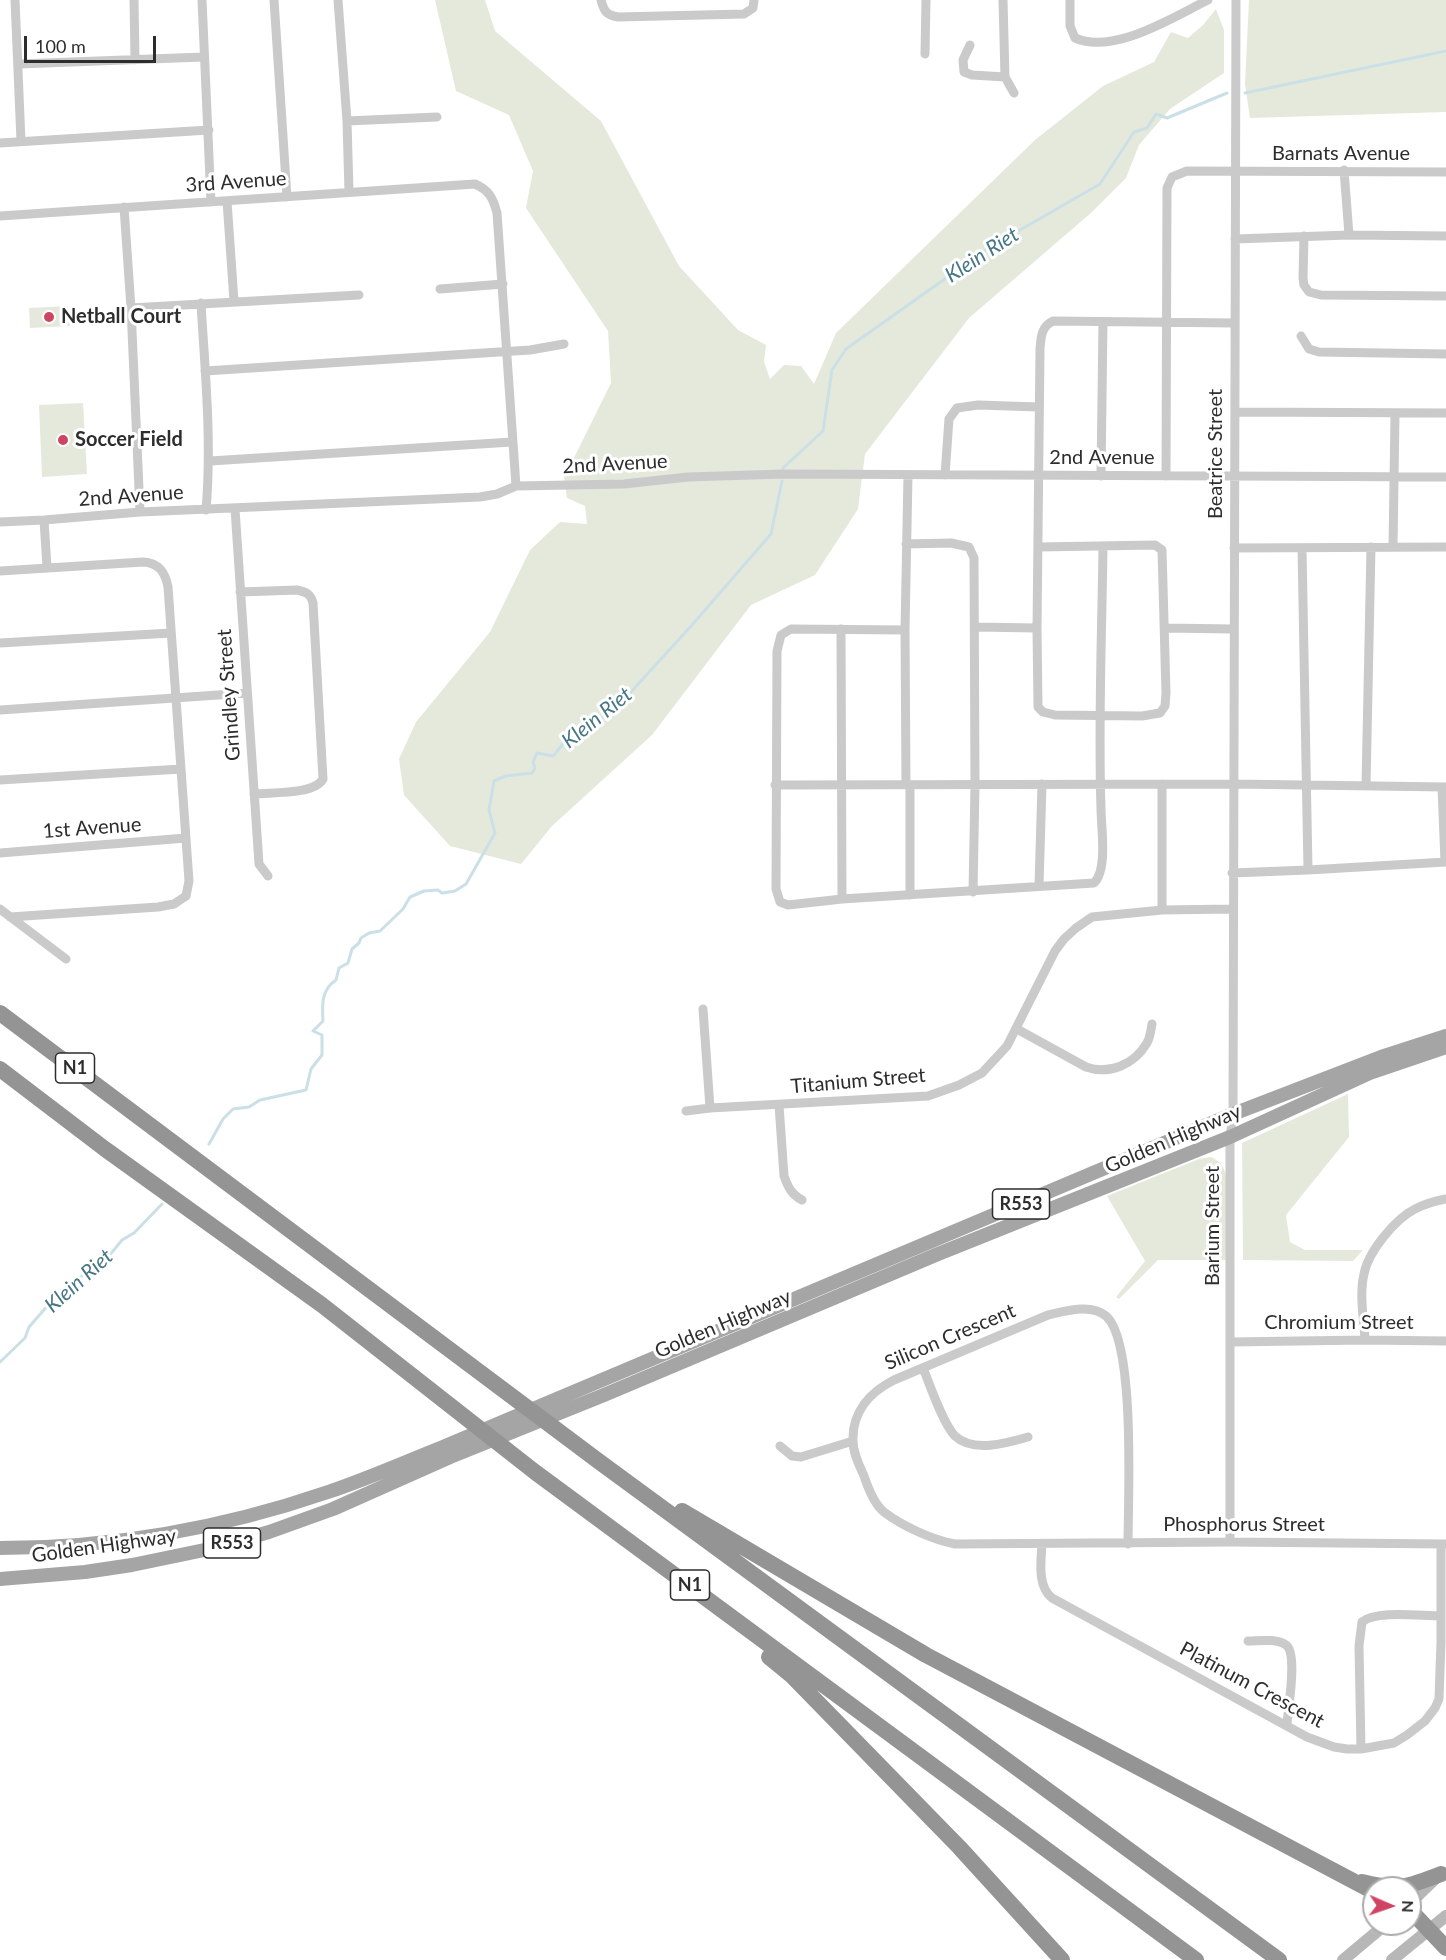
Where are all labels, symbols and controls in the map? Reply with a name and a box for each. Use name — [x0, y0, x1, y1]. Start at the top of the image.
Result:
scale bar — [27, 24, 159, 62]
text: 100 m — [35, 35, 86, 57]
street label: Barnats Avenue — [1272, 142, 1410, 166]
street label: 3rd Avenue — [185, 167, 287, 197]
water label: Klein Riet — [940, 222, 1024, 288]
place label: Netball Court — [61, 305, 181, 329]
marker: Netball Court — [42, 310, 56, 324]
street label: Beatrice Street — [1204, 389, 1228, 519]
place label: Soccer Field — [75, 428, 183, 452]
marker: Soccer Field — [56, 433, 70, 447]
street label: 2nd Avenue — [1049, 446, 1155, 470]
street label: 2nd Avenue — [562, 449, 668, 479]
street label: 2nd Avenue — [78, 480, 184, 512]
street label: Grindley Street — [212, 628, 246, 762]
water label: Klein Riet — [557, 682, 637, 754]
street label: 1st Avenue — [42, 813, 142, 843]
road number: N1 — [56, 1053, 94, 1083]
street label: Titanium Street — [790, 1063, 926, 1099]
street label: Golden Highway — [1101, 1100, 1245, 1178]
street label: Barium Street — [1201, 1166, 1225, 1286]
road number: R553 — [992, 1189, 1050, 1219]
water label: Klein Riet — [40, 1244, 118, 1318]
street label: Golden Highway — [651, 1285, 795, 1363]
street label: Silicon Crescent — [881, 1299, 1019, 1375]
street label: Chromium Street — [1264, 1311, 1414, 1335]
street label: Phosphorus Street — [1163, 1513, 1325, 1537]
street label: Golden Highway — [30, 1524, 178, 1568]
road number: R553 — [204, 1528, 260, 1558]
road number: N1 — [670, 1570, 710, 1600]
street label: Platinum Crescent — [1176, 1637, 1328, 1733]
north arrow — [1362, 1876, 1422, 1936]
text: N — [1399, 1900, 1418, 1913]

